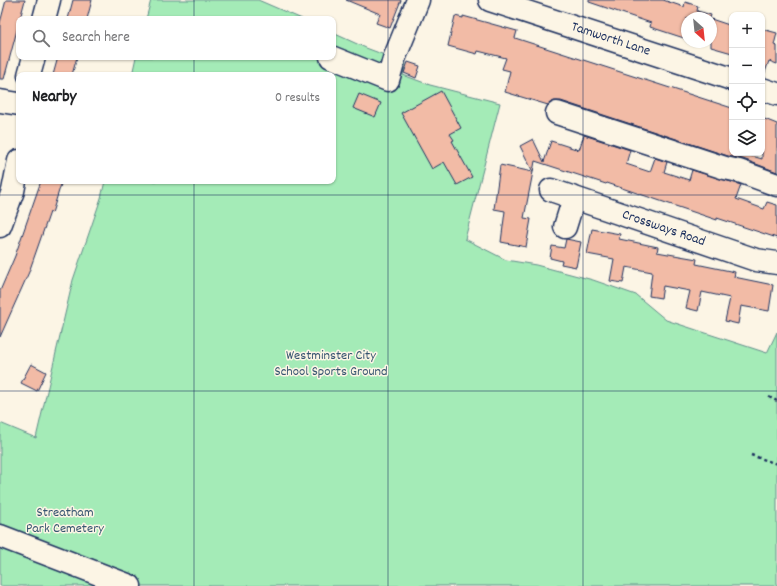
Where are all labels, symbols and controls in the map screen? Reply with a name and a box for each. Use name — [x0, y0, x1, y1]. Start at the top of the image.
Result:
north arrow — [681, 12, 717, 48]
map controls — [729, 12, 765, 156]
button: + — [729, 12, 765, 48]
search box — [16, 16, 336, 60]
street label: Tamworth Lane — [569, 17, 653, 62]
icon: search — [30, 27, 52, 49]
text: Search here — [62, 27, 130, 49]
button: − — [729, 48, 765, 84]
button: locate — [729, 84, 765, 120]
text: Nearby — [32, 86, 76, 110]
text: 0 results — [275, 89, 320, 108]
button: layers — [729, 120, 765, 156]
street label: Crossways Road — [619, 205, 708, 252]
park label: Westminster City School Sports Ground — [274, 346, 388, 382]
park label: Streatham Park Cemetery — [26, 503, 104, 539]

